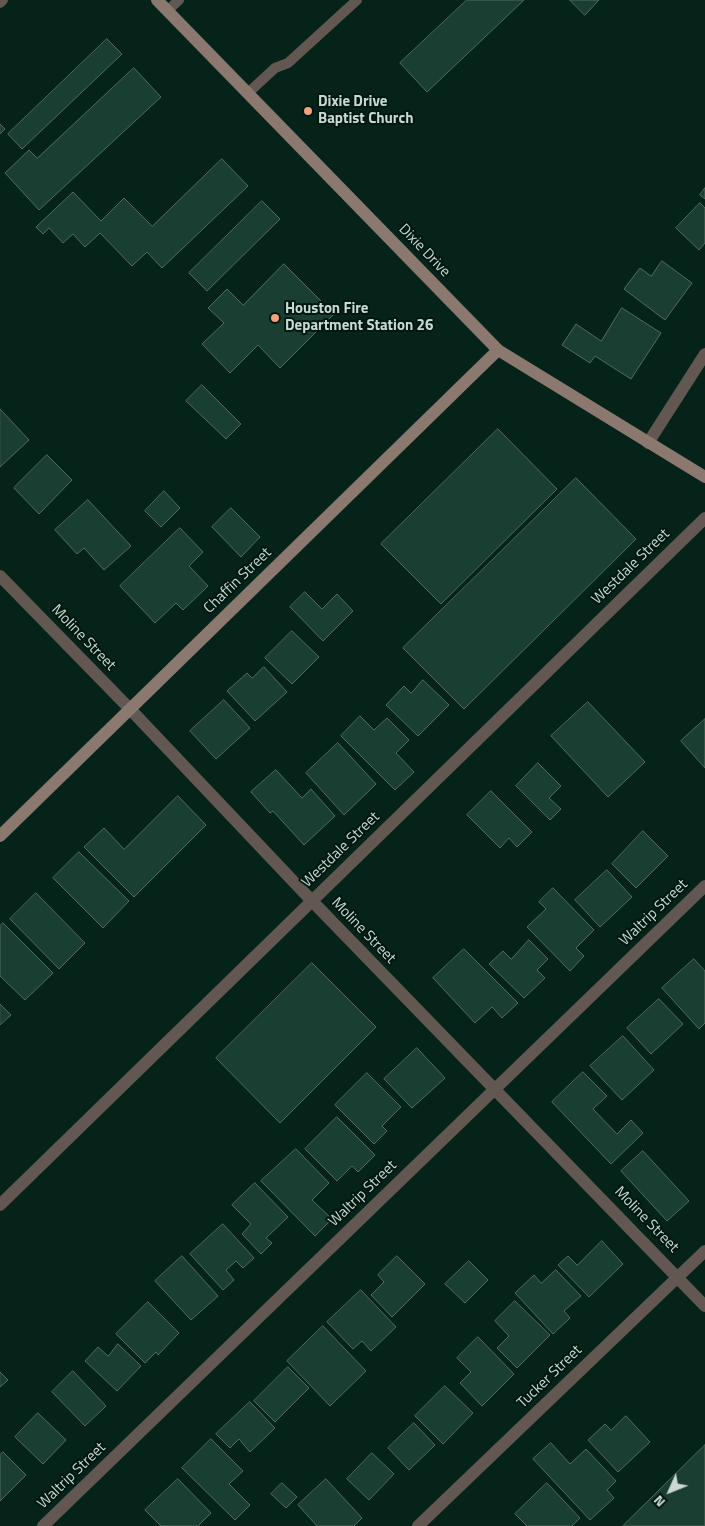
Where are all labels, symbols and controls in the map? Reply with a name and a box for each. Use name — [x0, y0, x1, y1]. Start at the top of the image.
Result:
place label: Dixie Drive Baptist Church — [318, 93, 413, 128]
marker: Dixie Drive Baptist Church — [302, 105, 314, 117]
street label: Dixie Drive — [394, 221, 454, 281]
place label: Houston Fire Department Station 26 — [285, 300, 433, 335]
marker: Houston Fire Department Station 26 — [269, 312, 281, 324]
street label: Westdale Street — [588, 525, 674, 609]
street label: Chaffin Street — [200, 544, 276, 618]
street label: Moline Street — [47, 601, 119, 675]
street label: Westdale Street — [298, 808, 384, 892]
street label: Waltrip Street — [616, 876, 692, 950]
street label: Moline Street — [327, 894, 399, 968]
street label: Waltrip Street — [325, 1157, 401, 1231]
street label: Moline Street — [610, 1183, 682, 1257]
street label: Tucker Street — [514, 1342, 586, 1412]
street label: Waltrip Street — [34, 1439, 110, 1513]
north arrow — [645, 1466, 695, 1516]
text: N — [648, 1491, 670, 1513]

